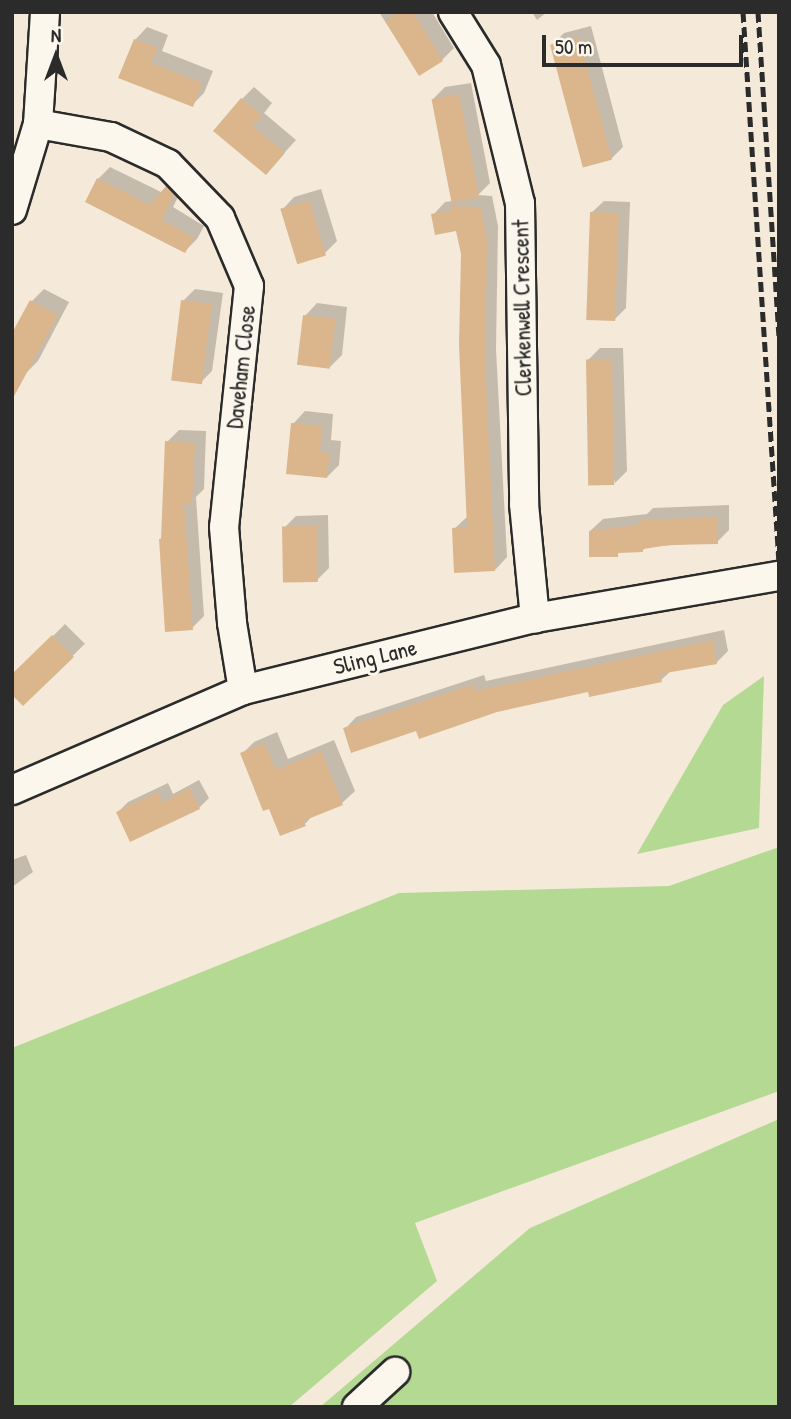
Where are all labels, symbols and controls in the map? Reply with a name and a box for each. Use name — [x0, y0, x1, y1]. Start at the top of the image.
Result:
north arrow — [21, 21, 91, 91]
scale bar — [546, 21, 747, 65]
text: N — [51, 22, 61, 48]
text: 50 m — [555, 32, 592, 61]
street label: Clerkenwell Crescent — [507, 219, 537, 397]
street label: Daveham Close — [221, 304, 261, 430]
street label: Sling Lane — [330, 633, 420, 681]

